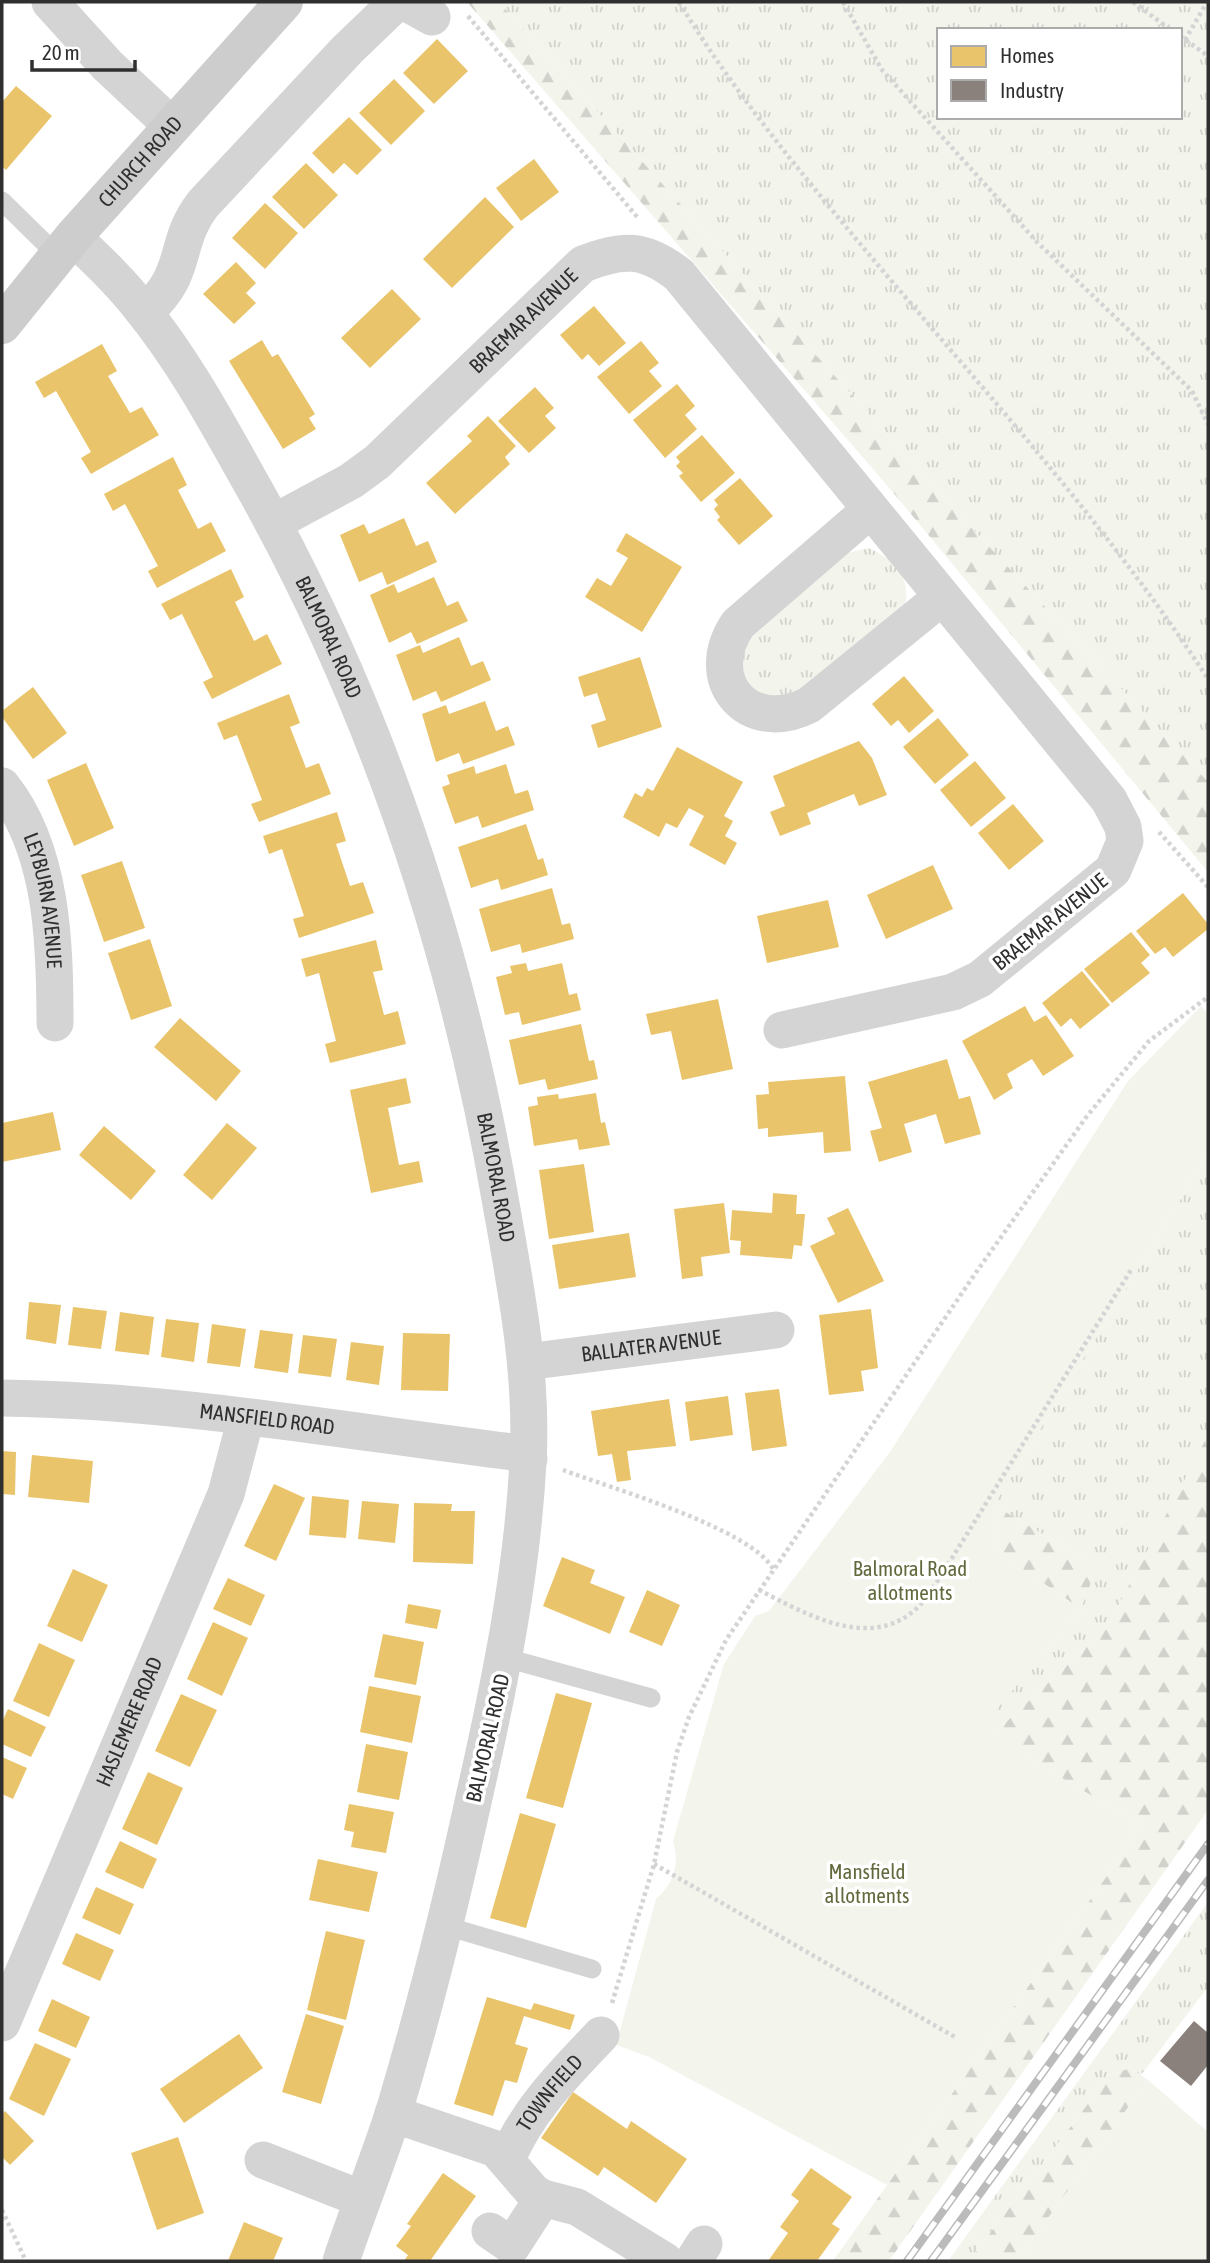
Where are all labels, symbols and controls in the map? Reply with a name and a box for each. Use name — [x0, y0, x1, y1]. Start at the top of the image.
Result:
scale bar — [32, 28, 135, 72]
legend — [937, 28, 1182, 119]
text: 20 m — [42, 40, 80, 64]
text: Homes — [1000, 43, 1054, 67]
text: Industry — [1000, 78, 1064, 102]
street label: CHURCH ROAD — [93, 111, 187, 211]
street label: BRAEMAR AVENUE — [464, 263, 582, 378]
street label: BALMORAL ROAD — [291, 572, 367, 701]
street label: LEYBURN AVENUE — [19, 829, 67, 969]
street label: BRAEMAR AVENUE — [987, 868, 1111, 975]
street label: BALMORAL ROAD — [473, 1110, 521, 1244]
street label: BALLATER AVENUE — [580, 1324, 722, 1366]
street label: MANSFIELD ROAD — [198, 1398, 336, 1439]
park label: Balmoral Road allotments — [853, 1556, 967, 1604]
street label: HASLEMERE ROAD — [91, 1653, 167, 1790]
street label: BALMORAL ROAD — [461, 1671, 513, 1804]
park label: Mansfield allotments — [825, 1859, 909, 1907]
street label: TOWNFIELD — [511, 2049, 587, 2135]

